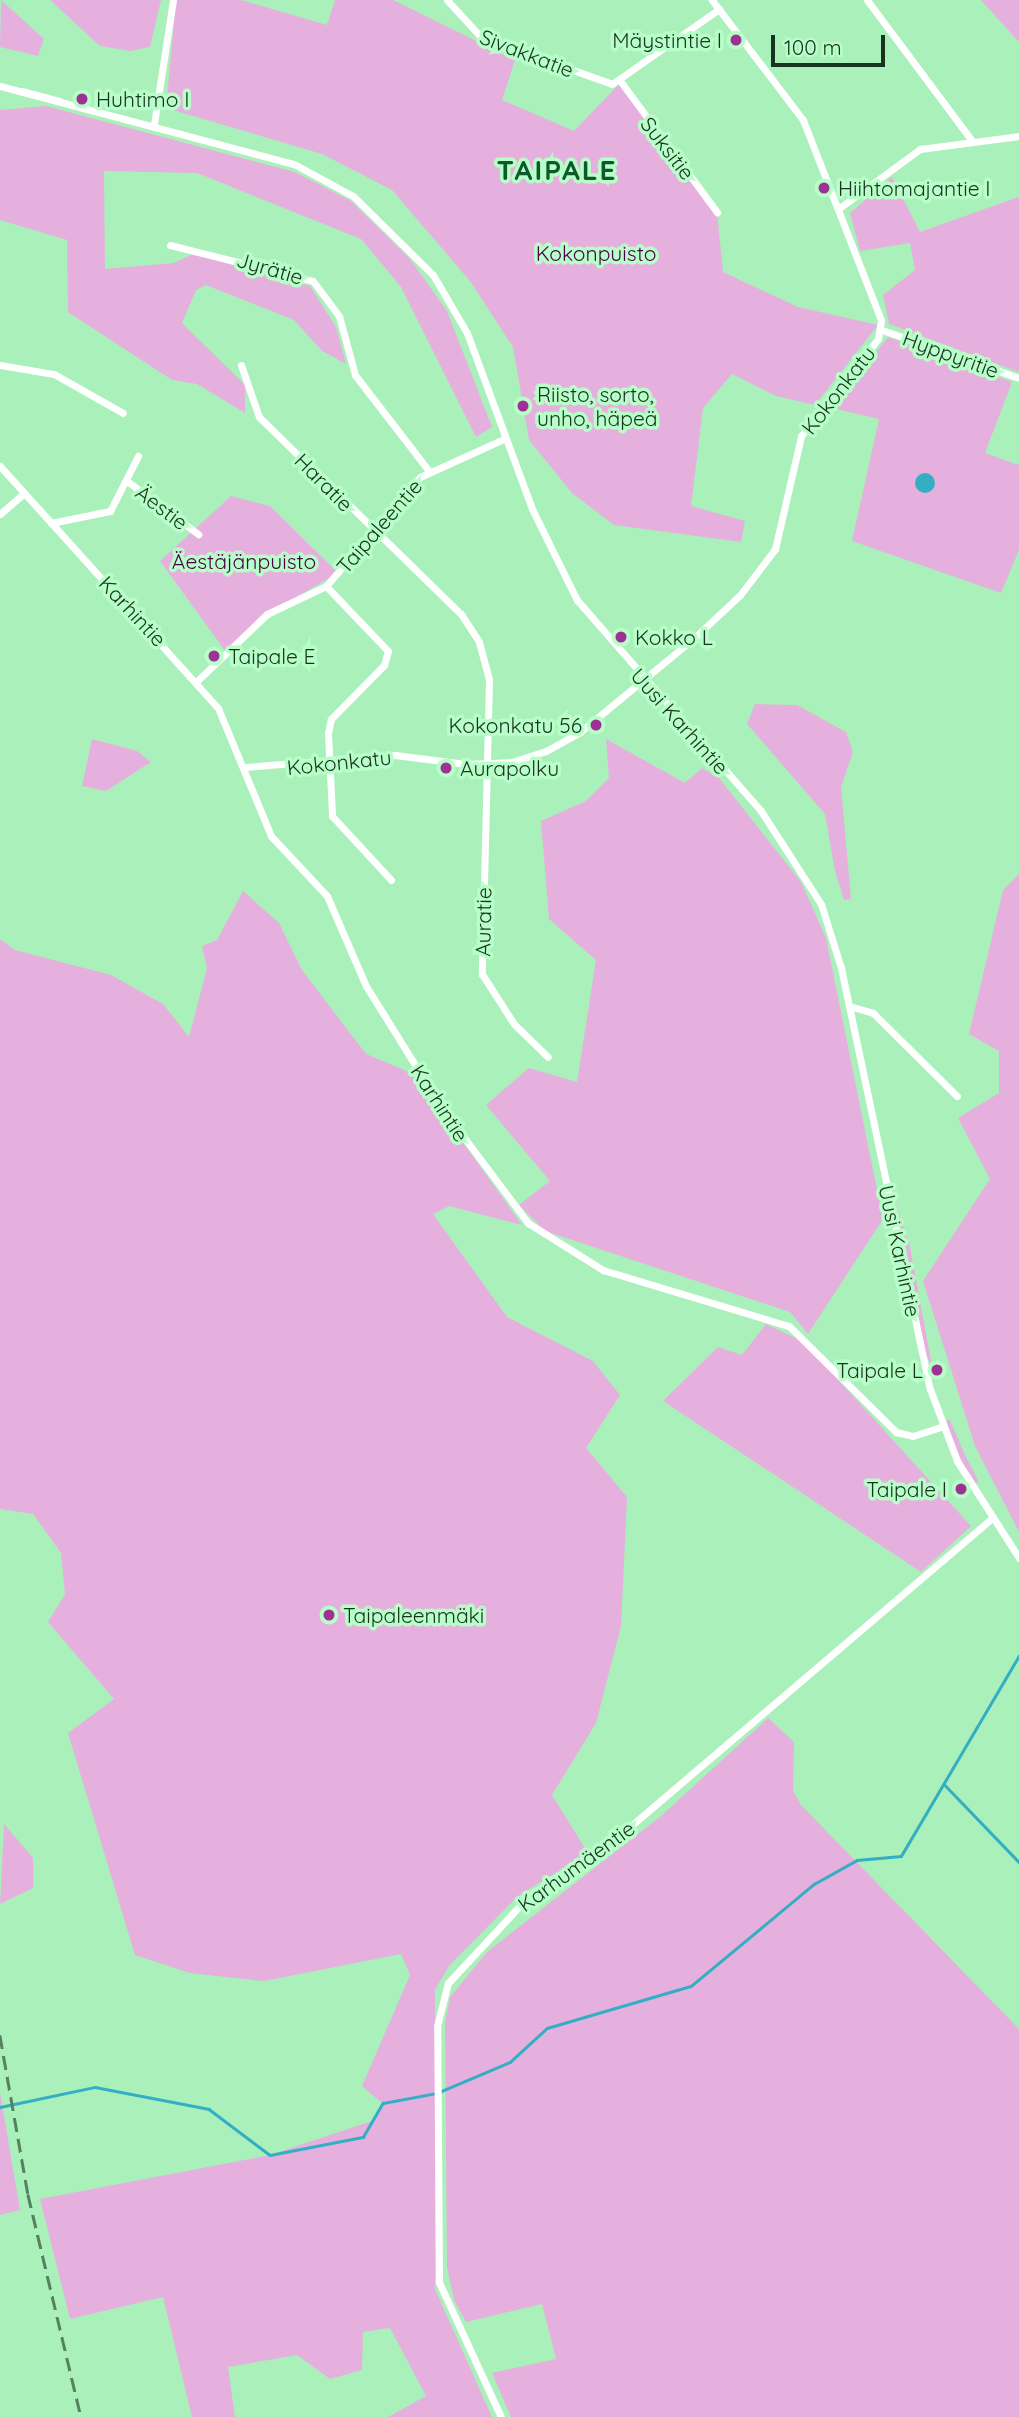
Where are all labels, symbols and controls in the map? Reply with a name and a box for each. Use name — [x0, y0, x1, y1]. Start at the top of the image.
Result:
scale bar — [774, 21, 888, 65]
street label: Sivakkatie — [476, 24, 578, 82]
place label: Mäystintie I — [612, 27, 722, 53]
marker: Mäystintie I — [728, 32, 744, 48]
text: 100 m — [784, 34, 842, 60]
place label: Huhtimo I — [96, 86, 189, 112]
marker: Huhtimo I — [74, 91, 90, 107]
street label: Suksitie — [636, 112, 700, 184]
district label: TAIPALE — [497, 153, 617, 187]
place label: Hiihtomajantie I — [838, 175, 991, 201]
marker: Hiihtomajantie I — [816, 180, 832, 196]
park label: Kokonpuisto — [536, 240, 656, 266]
street label: Jyrätie — [234, 247, 306, 289]
street label: Hyppyritie — [899, 325, 1003, 383]
street label: Kokonkatu — [796, 341, 880, 439]
place label: Riisto, sorto, unho, häpeä — [537, 381, 658, 431]
marker: Riisto, sorto, unho, häpeä — [515, 398, 531, 414]
street label: Haratie — [290, 448, 358, 516]
street label: Taipaleentie — [331, 473, 427, 579]
street label: Äestie — [131, 479, 193, 535]
park label: Äestäjänpuisto — [172, 548, 316, 574]
street label: Karhintie — [94, 571, 172, 651]
place label: Kokko L — [635, 624, 713, 650]
marker: Kokko L — [613, 629, 629, 645]
place label: Taipale E — [228, 643, 315, 669]
marker: Taipale E — [206, 648, 222, 664]
street label: Uusi Karhintie — [626, 663, 734, 779]
place label: Kokonkatu 56 — [449, 712, 582, 738]
marker: Kokonkatu 56 — [588, 717, 604, 733]
street label: Kokonkatu — [285, 744, 393, 780]
place label: Aurapolku — [460, 755, 559, 781]
marker: Aurapolku — [438, 760, 454, 776]
street label: Auratie — [470, 887, 496, 957]
street label: Karhintie — [406, 1060, 474, 1146]
street label: Uusi Karhintie — [874, 1183, 926, 1319]
place label: Taipale L — [836, 1357, 923, 1383]
marker: Taipale L — [929, 1362, 945, 1378]
place label: Taipale I — [866, 1476, 947, 1502]
marker: Taipale I — [953, 1481, 969, 1497]
place label: Taipaleenmäki — [343, 1602, 484, 1628]
marker: Taipaleenmäki — [321, 1607, 337, 1623]
street label: Karhumäentie — [513, 1815, 639, 1917]

